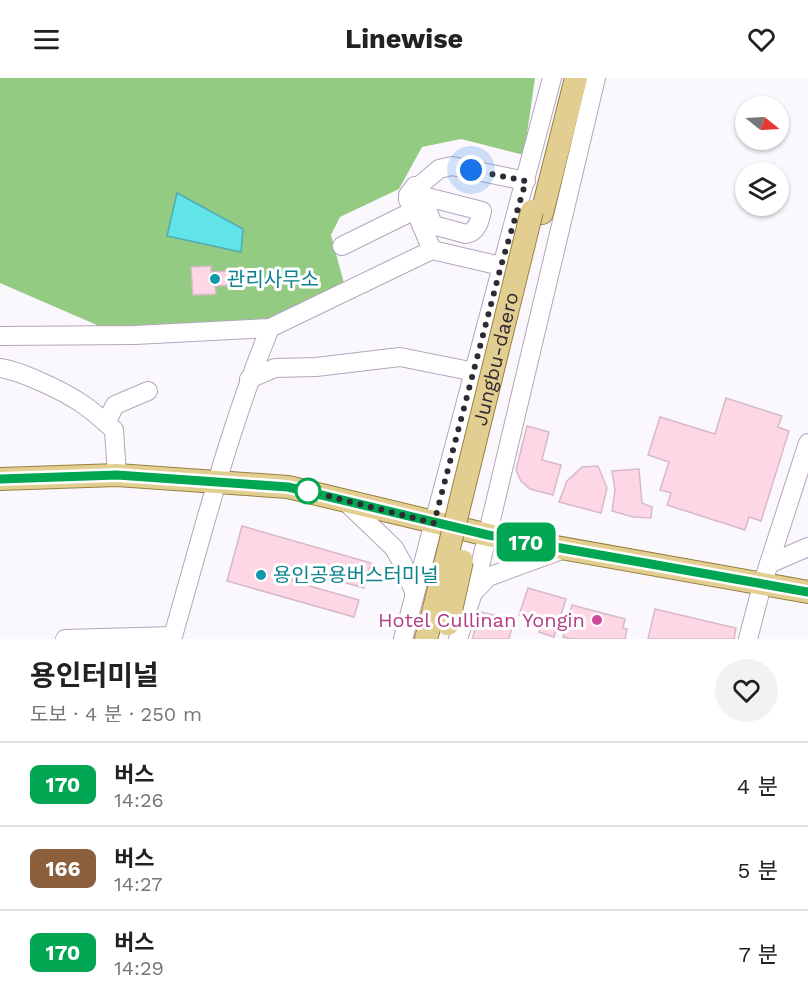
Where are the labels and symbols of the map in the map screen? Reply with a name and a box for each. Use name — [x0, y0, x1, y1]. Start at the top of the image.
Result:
north arrow — [735, 96, 789, 150]
your location — [456, 155, 486, 185]
place label: 관리사무소 — [227, 267, 319, 291]
marker: 관리사무소 — [208, 272, 222, 286]
street label: Jungbu-daero — [468, 290, 524, 428]
unlabelled marker — [295, 478, 321, 504]
line badge: 170 — [492, 522, 560, 562]
place label: 용인공용버스터미널 — [273, 563, 439, 587]
marker: 용인공용버스터미널 — [254, 568, 268, 582]
place label: Hotel Cullinan Yongin — [378, 608, 585, 632]
marker: Hotel Cullinan Yongin — [590, 613, 604, 627]

